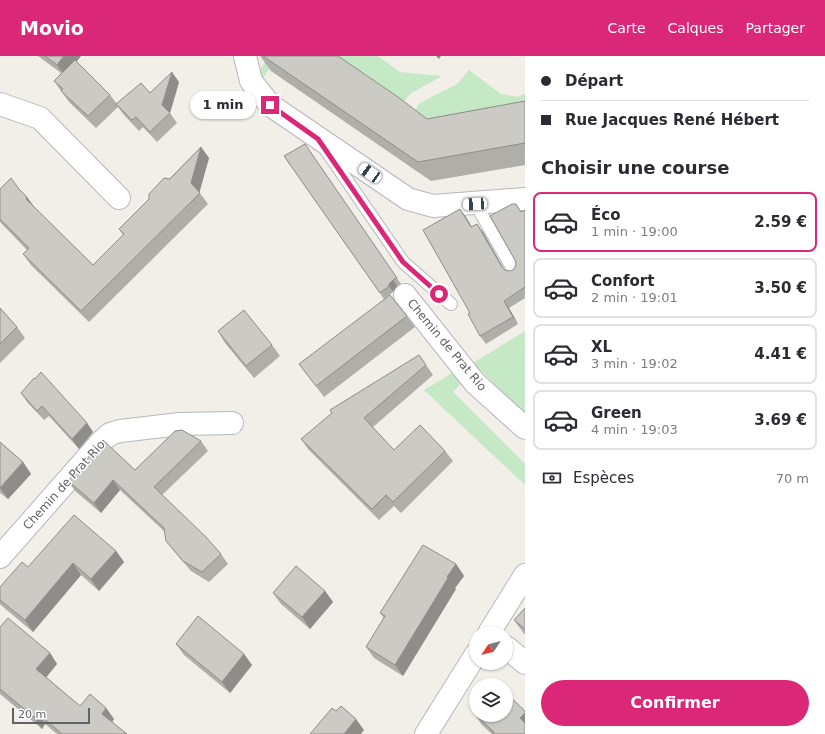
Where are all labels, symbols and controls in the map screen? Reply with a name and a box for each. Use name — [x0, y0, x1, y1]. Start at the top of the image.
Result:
text: Movio — [20, 17, 84, 39]
text: Carte — [607, 20, 646, 36]
text: Calques — [668, 20, 724, 36]
text: Partager — [746, 20, 805, 36]
text: Départ — [565, 72, 623, 90]
callout: 1 min — [190, 91, 256, 119]
route end — [261, 96, 279, 114]
text: 1 min — [203, 97, 243, 112]
text: Rue Jacques René Hébert — [565, 111, 779, 129]
text: Choisir une course — [541, 157, 729, 178]
car — [357, 161, 383, 185]
car — [463, 197, 487, 211]
icon: car — [543, 204, 579, 240]
text: Éco — [591, 206, 620, 224]
text: 2.59 € — [754, 213, 807, 231]
text: 1 min · 19:00 — [591, 224, 678, 239]
icon: car — [543, 270, 579, 306]
text: Confort — [591, 272, 654, 290]
text: 3.50 € — [754, 279, 807, 297]
route start — [430, 285, 448, 303]
text: 2 min · 19:01 — [591, 290, 678, 305]
street label: Chemin de Prat Rio — [405, 296, 489, 394]
icon: car — [543, 336, 579, 372]
text: XL — [591, 338, 612, 356]
text: 4.41 € — [754, 345, 807, 363]
text: 3 min · 19:02 — [591, 356, 678, 371]
icon: car — [543, 402, 579, 438]
text: Green — [591, 404, 642, 422]
text: 3.69 € — [754, 411, 807, 429]
text: 4 min · 19:03 — [591, 422, 678, 437]
street label: Chemin de Prat Rio — [20, 437, 108, 533]
icon: cash — [541, 467, 563, 489]
text: Espèces — [573, 469, 634, 487]
text: 70 m — [776, 471, 809, 486]
north arrow — [469, 626, 513, 670]
map controls — [469, 626, 513, 722]
button: layers — [469, 678, 513, 722]
button: Confirmer — [541, 680, 809, 726]
scale bar — [12, 706, 90, 725]
text: 20 m — [18, 708, 46, 721]

